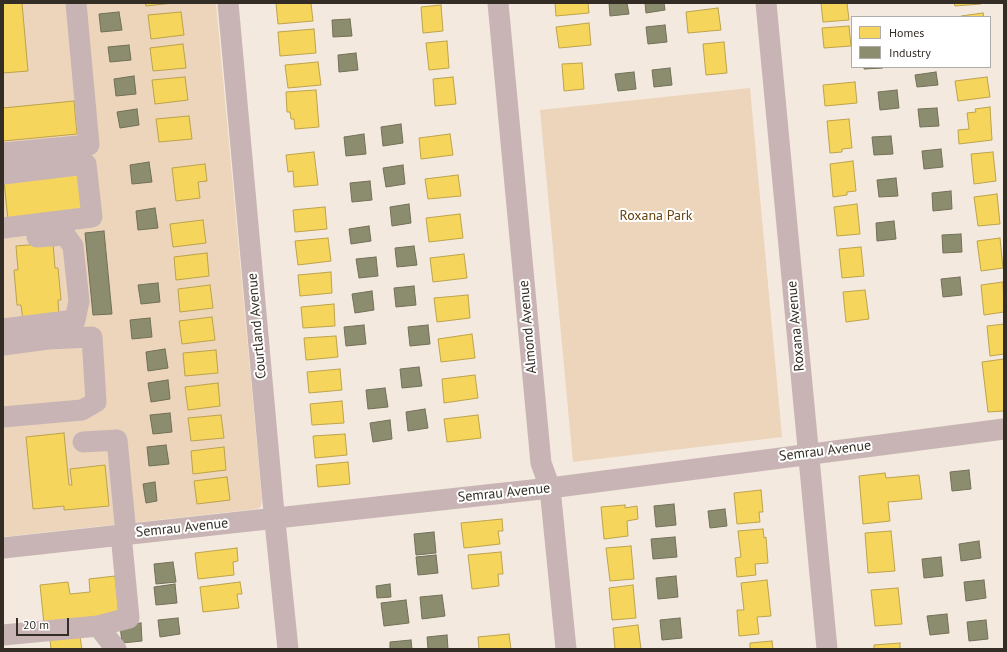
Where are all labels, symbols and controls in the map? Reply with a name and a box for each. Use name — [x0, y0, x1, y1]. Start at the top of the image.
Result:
legend — [851, 16, 991, 68]
text: Homes — [889, 25, 924, 40]
text: Industry — [889, 45, 931, 60]
park label: Roxana Park — [619, 208, 693, 224]
street label: Courtland Avenue — [244, 272, 270, 380]
street label: Almond Avenue — [516, 280, 540, 374]
street label: Roxana Avenue — [784, 280, 808, 372]
street label: Semrau Avenue — [778, 437, 872, 465]
street label: Semrau Avenue — [457, 480, 551, 506]
street label: Semrau Avenue — [135, 515, 229, 541]
scale bar — [18, 610, 71, 636]
text: 20 m — [23, 617, 49, 632]

